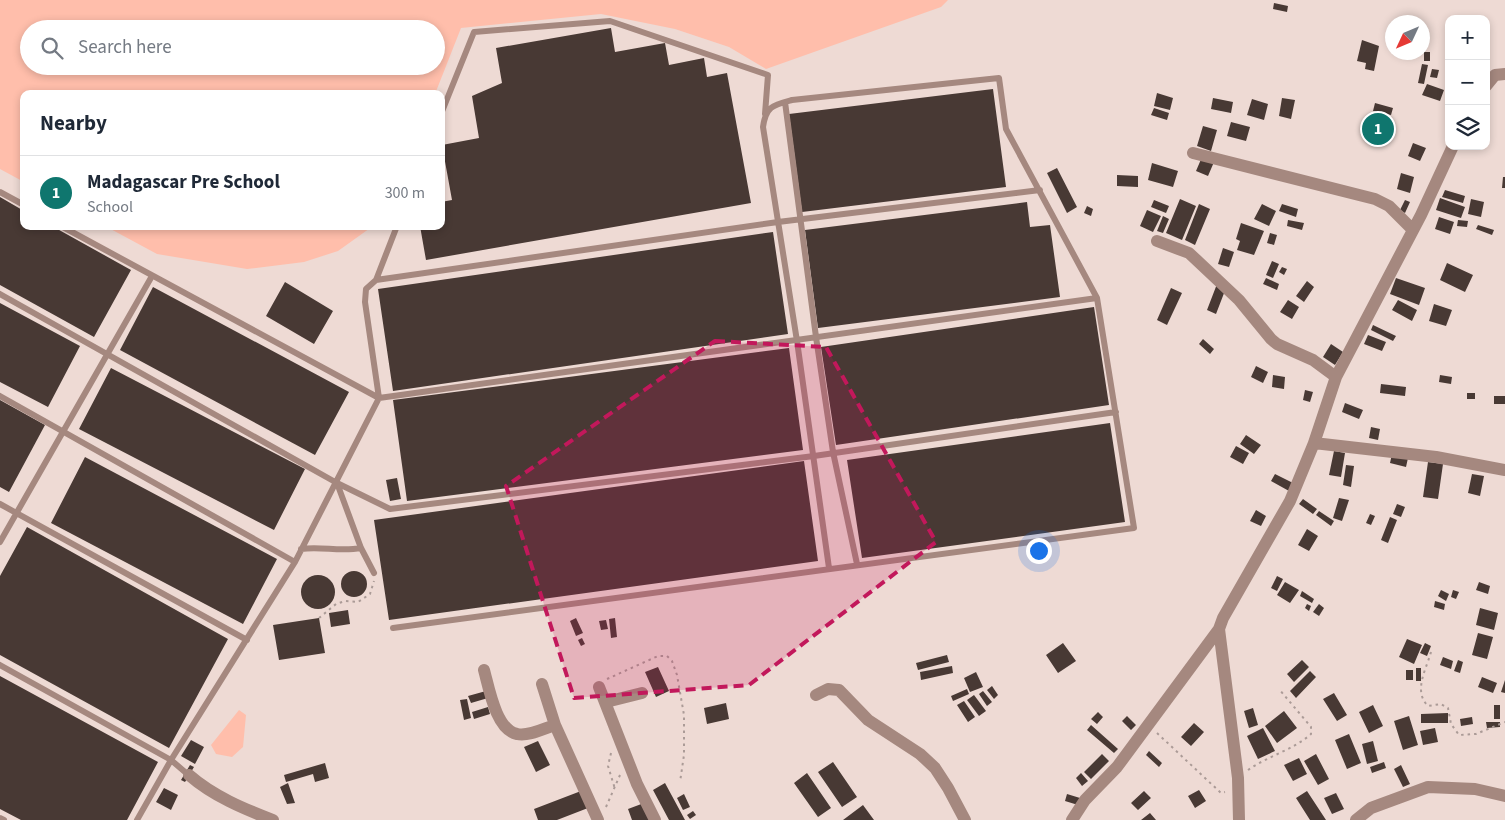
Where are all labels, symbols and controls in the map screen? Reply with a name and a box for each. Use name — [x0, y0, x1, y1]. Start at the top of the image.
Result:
north arrow — [1385, 15, 1430, 60]
map controls — [1445, 15, 1490, 150]
button: + — [1445, 15, 1490, 60]
search box — [20, 20, 445, 75]
icon: search — [38, 34, 66, 62]
text: Search here — [78, 34, 172, 61]
button: − — [1445, 60, 1490, 105]
button: layers — [1445, 105, 1490, 150]
text: Nearby — [40, 108, 107, 138]
pin: 1 — [1362, 110, 1394, 148]
text: Madagascar Pre School — [87, 169, 280, 196]
text: 1 — [52, 182, 60, 204]
text: 300 m — [385, 182, 425, 204]
text: School — [87, 196, 133, 218]
your location — [1026, 538, 1052, 564]

